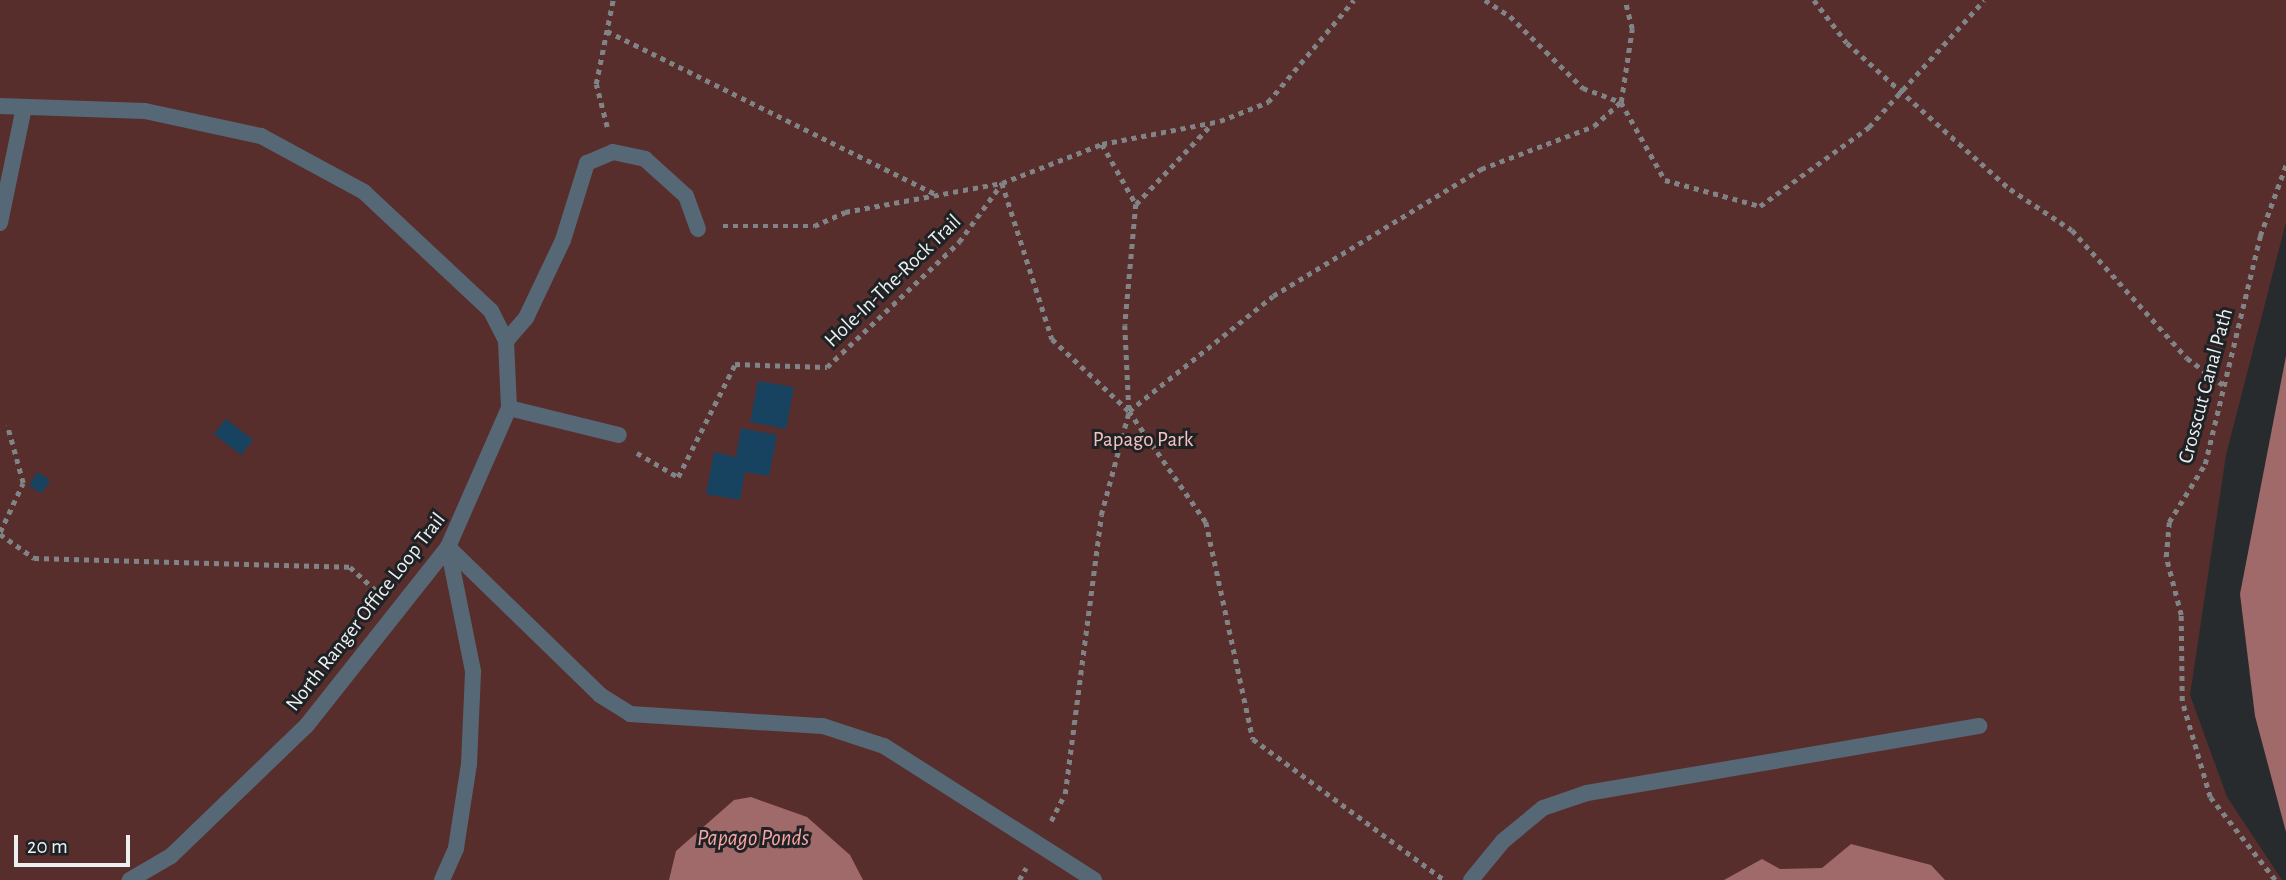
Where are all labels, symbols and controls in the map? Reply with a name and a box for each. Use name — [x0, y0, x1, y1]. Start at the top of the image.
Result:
street label: Hole-In-The-Rock Trail — [819, 209, 967, 353]
street label: Crosscut Canal Path — [2173, 306, 2239, 466]
park label: Papago Park — [1093, 427, 1193, 453]
street label: North Ranger Office Loop Trail — [281, 508, 451, 716]
scale bar — [18, 820, 133, 864]
water label: Papago Ponds — [697, 825, 809, 853]
text: 20 m — [27, 836, 68, 857]

